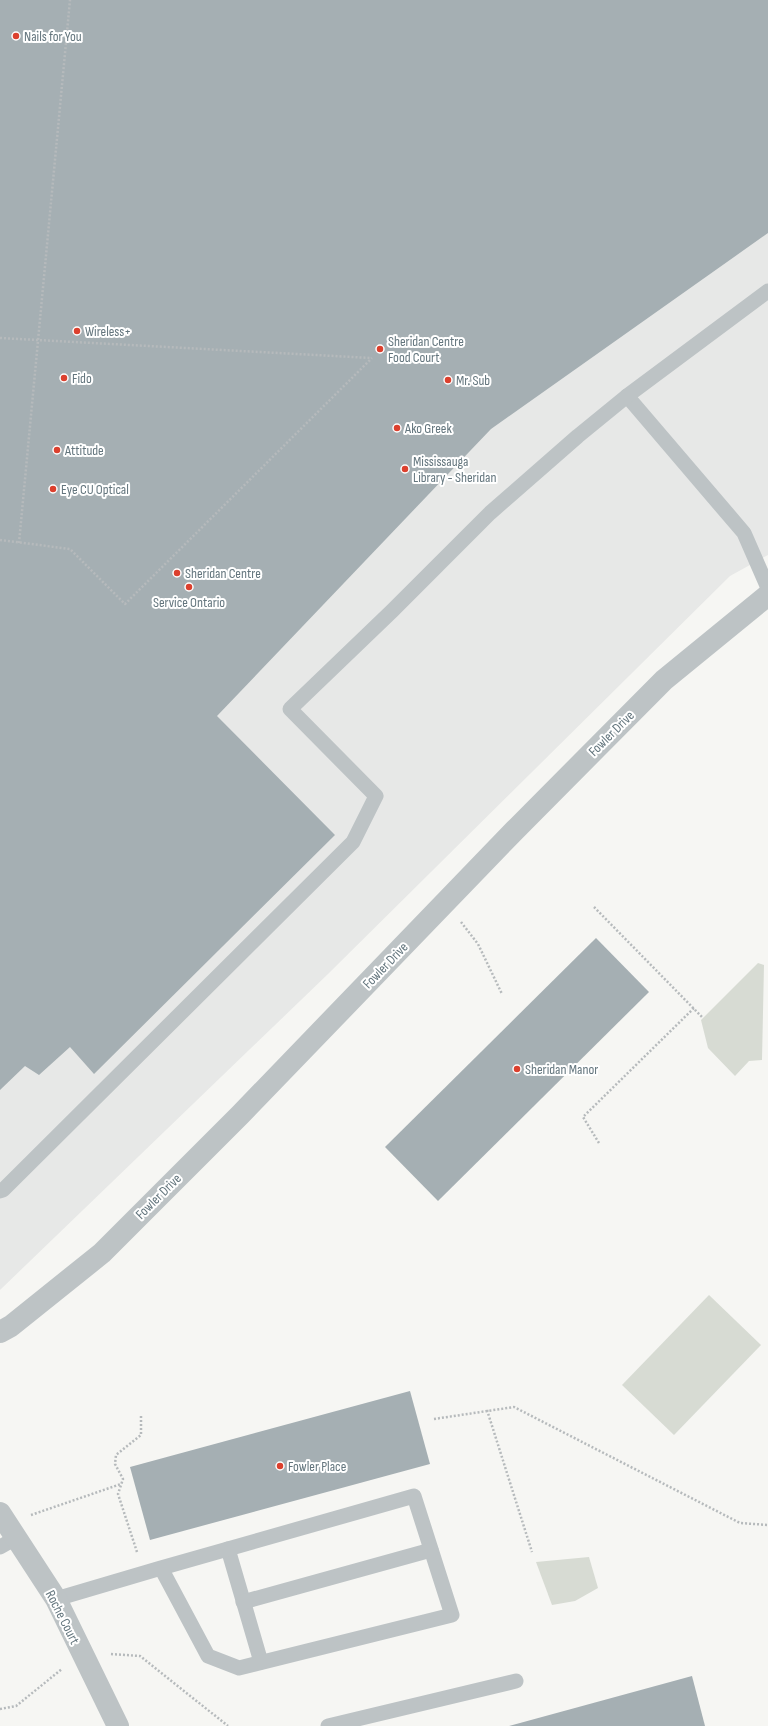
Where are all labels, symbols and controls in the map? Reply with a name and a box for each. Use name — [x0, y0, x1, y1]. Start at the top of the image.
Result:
place label: Nails for You — [24, 28, 82, 45]
marker: Nails for You — [11, 31, 21, 41]
place label: Wireless+ — [85, 323, 131, 340]
marker: Wireless+ — [72, 326, 82, 336]
place label: Sheridan Centre Food Court — [388, 333, 464, 366]
marker: Sheridan Centre Food Court — [375, 344, 385, 354]
place label: Fido — [72, 370, 92, 387]
place label: Mr. Sub — [456, 372, 490, 389]
marker: Fido — [59, 373, 69, 383]
marker: Mr. Sub — [443, 375, 453, 385]
place label: Ako Greek — [404, 420, 452, 437]
marker: Ako Greek — [392, 423, 402, 433]
place label: Attitude — [64, 442, 104, 459]
marker: Attitude — [52, 445, 62, 455]
place label: Mississauga Library - Sheridan — [413, 453, 496, 486]
marker: Mississauga Library - Sheridan — [400, 464, 410, 474]
place label: Eye CU Optical — [61, 481, 129, 498]
marker: Eye CU Optical — [48, 484, 58, 494]
place label: Sheridan Centre — [185, 565, 261, 582]
marker: Sheridan Centre — [172, 568, 182, 578]
marker: Service Ontario — [184, 582, 194, 592]
place label: Service Ontario — [153, 594, 225, 611]
street label: Fowler Drive — [585, 707, 638, 760]
street label: Fowler Drive — [359, 939, 411, 992]
place label: Sheridan Manor — [525, 1061, 598, 1078]
marker: Sheridan Manor — [512, 1064, 522, 1074]
street label: Fowler Drive — [132, 1170, 185, 1223]
place label: Fowler Place — [288, 1458, 346, 1475]
marker: Fowler Place — [275, 1461, 285, 1471]
street label: Roche Court — [42, 1587, 83, 1647]

